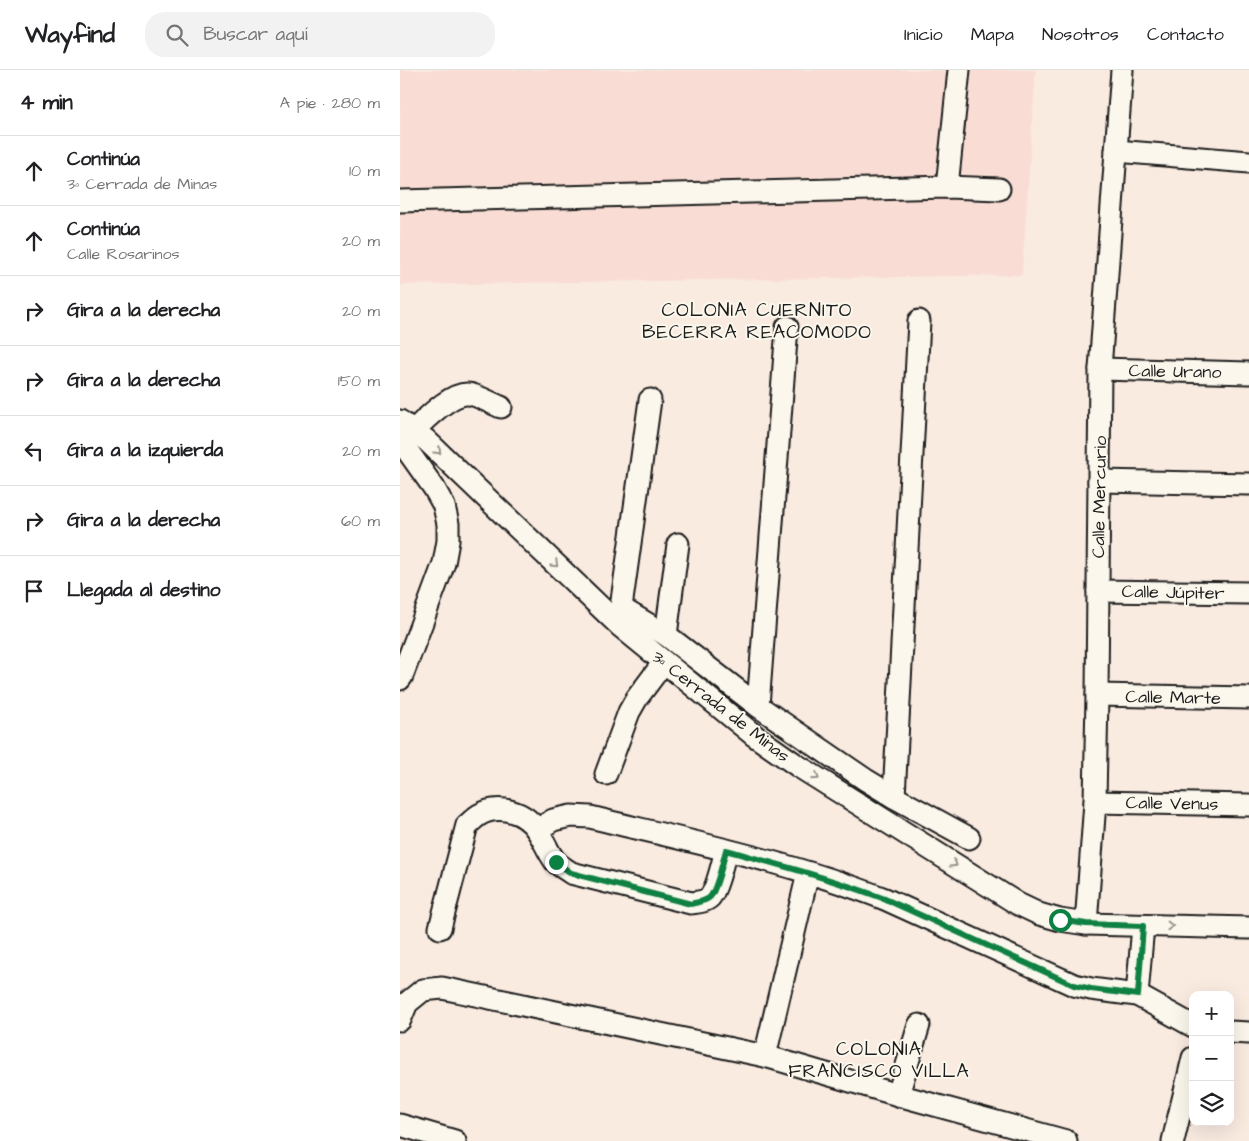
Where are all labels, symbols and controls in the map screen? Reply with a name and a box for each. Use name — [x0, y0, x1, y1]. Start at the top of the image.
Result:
search box — [145, 12, 495, 57]
text: Wayfind — [25, 18, 115, 52]
icon: search — [163, 21, 191, 49]
text: Buscar aquí — [203, 21, 308, 48]
text: Inicio — [904, 22, 943, 47]
text: Mapa — [971, 22, 1014, 47]
text: Nosotros — [1042, 22, 1119, 47]
text: Contacto — [1147, 22, 1224, 47]
text: 4 min — [20, 88, 73, 117]
text: A pie · 280 m — [280, 92, 380, 114]
text: Continúa — [67, 146, 140, 173]
icon: ahead — [20, 157, 48, 185]
text: 10 m — [349, 160, 380, 182]
text: 3ª Cerrada de Minas — [67, 173, 217, 195]
text: Continúa — [67, 216, 140, 243]
icon: ahead — [20, 227, 48, 255]
text: 20 m — [342, 230, 380, 252]
text: Calle Rosarinos — [67, 243, 179, 265]
icon: right — [20, 297, 48, 325]
text: Gira a la derecha — [67, 297, 220, 324]
district label: COLONIA CUERNITO BECERRA REACOMODO — [642, 297, 872, 346]
text: 20 m — [342, 300, 380, 322]
street label: Calle Urano — [1128, 358, 1222, 385]
icon: right — [20, 367, 48, 395]
text: Gira a la derecha — [67, 367, 220, 394]
text: 150 m — [338, 370, 380, 392]
street label: Calle Mercurio — [1086, 436, 1113, 558]
icon: left — [20, 437, 48, 465]
text: Gira a la izquierda — [67, 437, 223, 464]
text: 20 m — [342, 440, 380, 462]
one-way arrow — [432, 445, 441, 454]
icon: right — [20, 507, 48, 535]
text: Gira a la derecha — [67, 507, 220, 534]
text: 60 m — [341, 510, 380, 532]
one-way arrow — [550, 558, 559, 567]
icon: arrive — [20, 577, 48, 605]
text: Llegada al destino — [67, 577, 220, 604]
street label: Calle Júpiter — [1121, 579, 1225, 606]
street label: 3ª Cerrada de Minas — [646, 645, 795, 768]
street label: Calle Marte — [1125, 684, 1221, 711]
one-way arrow — [810, 771, 819, 781]
street label: Calle Venus — [1125, 790, 1219, 817]
route end — [545, 851, 568, 874]
one-way arrow — [948, 857, 957, 867]
route start — [1049, 909, 1072, 932]
one-way arrow — [1166, 921, 1174, 931]
map controls — [1189, 991, 1234, 1126]
button: + — [1189, 991, 1234, 1036]
district label: COLONIA FRANCISCO VILLA — [788, 1036, 970, 1085]
button: − — [1189, 1036, 1234, 1081]
button: layers — [1189, 1081, 1234, 1126]

